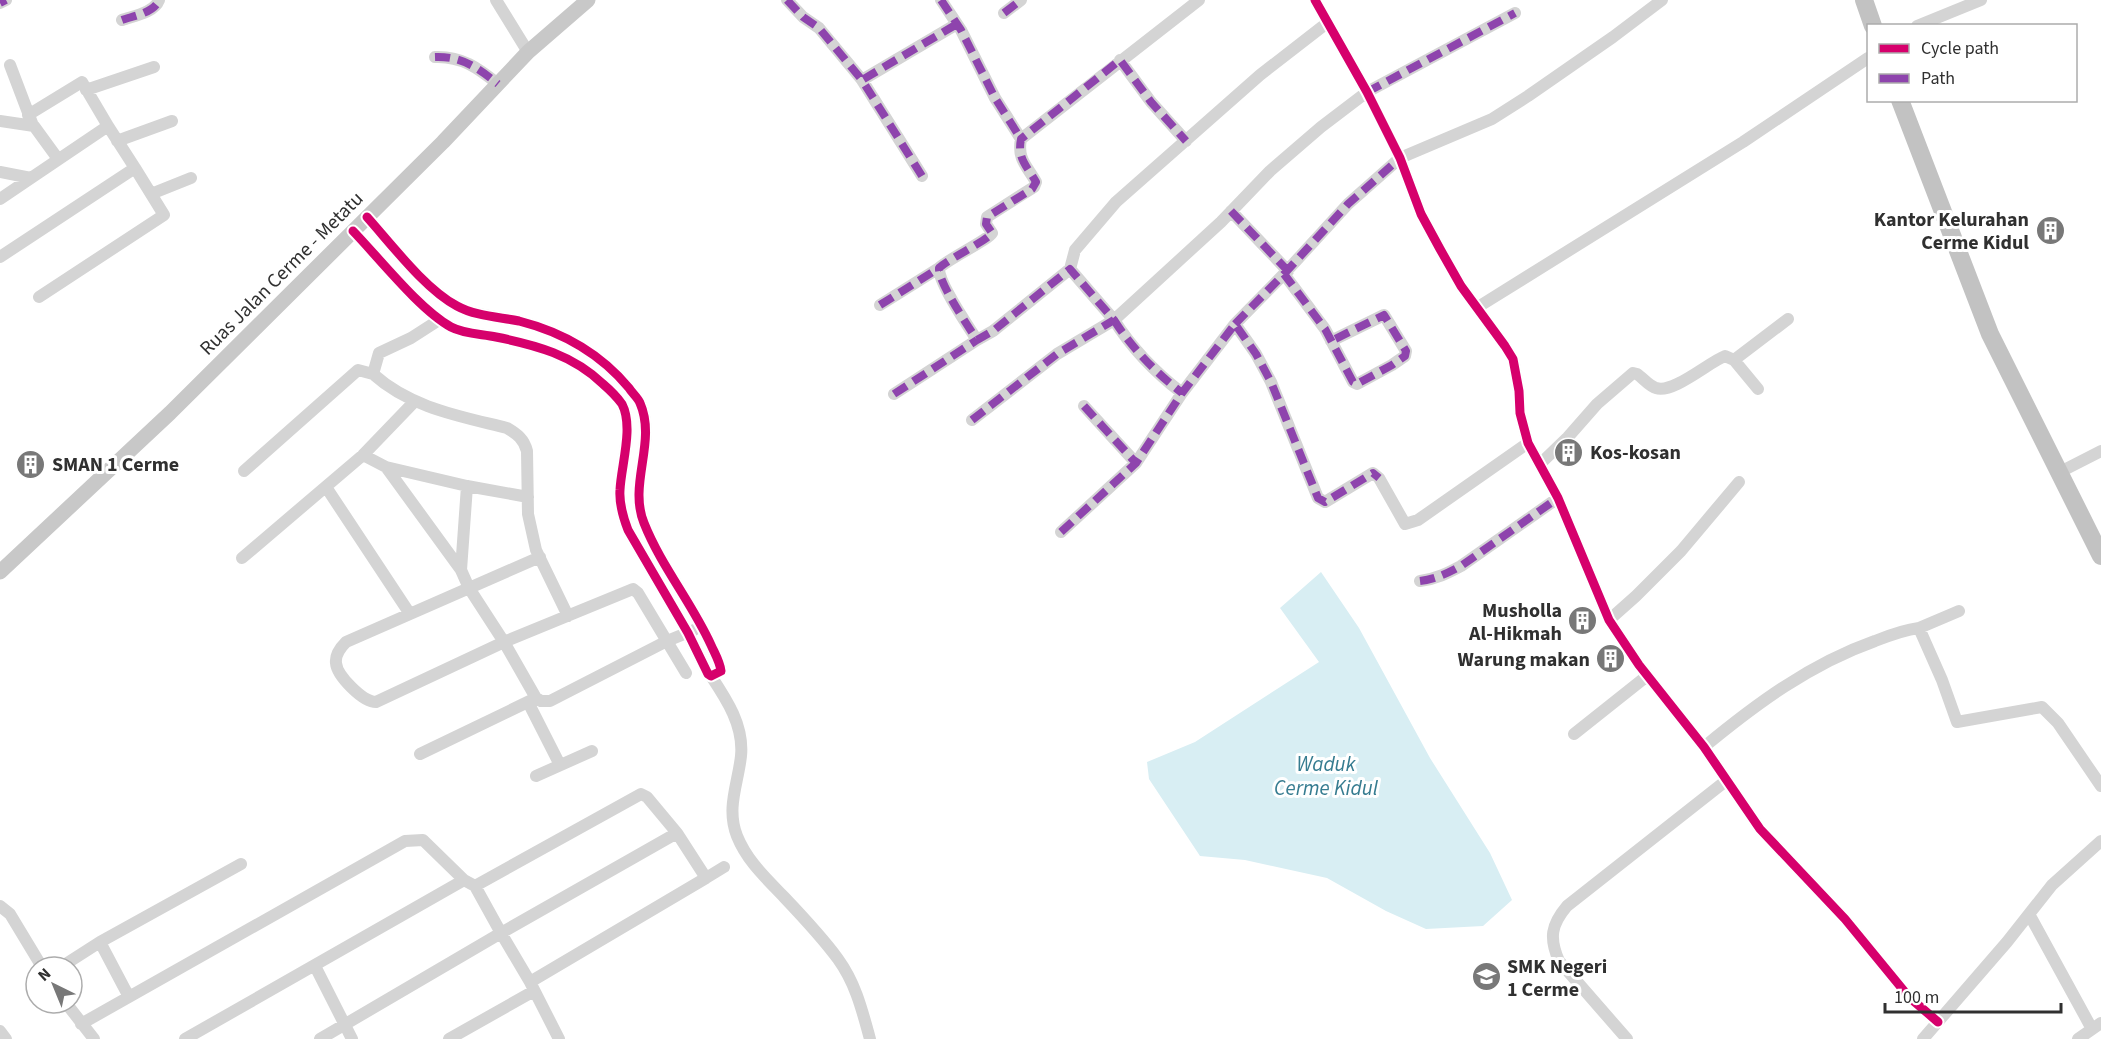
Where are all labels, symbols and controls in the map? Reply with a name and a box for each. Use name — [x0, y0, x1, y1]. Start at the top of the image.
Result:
legend — [1867, 24, 2077, 102]
text: Cycle path — [1921, 36, 1999, 61]
text: Path — [1921, 66, 1955, 91]
street label: Ruas Jalan Cerme - Metatu — [193, 185, 370, 362]
place label: Kantor Kelurahan Cerme Kidul — [1874, 206, 2029, 257]
building icon: Kantor Kelurahan Cerme Kidul — [2034, 214, 2066, 246]
building icon: Kos-kosan — [1553, 436, 1585, 468]
place label: Kos-kosan — [1590, 439, 1681, 467]
building icon: SMAN 1 Cerme — [15, 448, 47, 480]
place label: SMAN 1 Cerme — [52, 451, 179, 479]
place label: Musholla Al-Hikmah — [1468, 597, 1562, 648]
building icon: Musholla Al-Hikmah — [1567, 605, 1599, 637]
building icon: Warung makan — [1595, 643, 1627, 675]
place label: Warung makan — [1458, 646, 1590, 674]
water label: Waduk Cerme Kidul — [1274, 749, 1379, 803]
place label: SMK Negeri 1 Cerme — [1507, 953, 1607, 1004]
north arrow — [24, 955, 84, 1015]
school or university icon: SMK Negeri 1 Cerme — [1470, 961, 1502, 993]
text: N — [33, 963, 56, 986]
scale bar — [1885, 976, 2060, 1014]
text: 100 m — [1894, 985, 1939, 1010]

